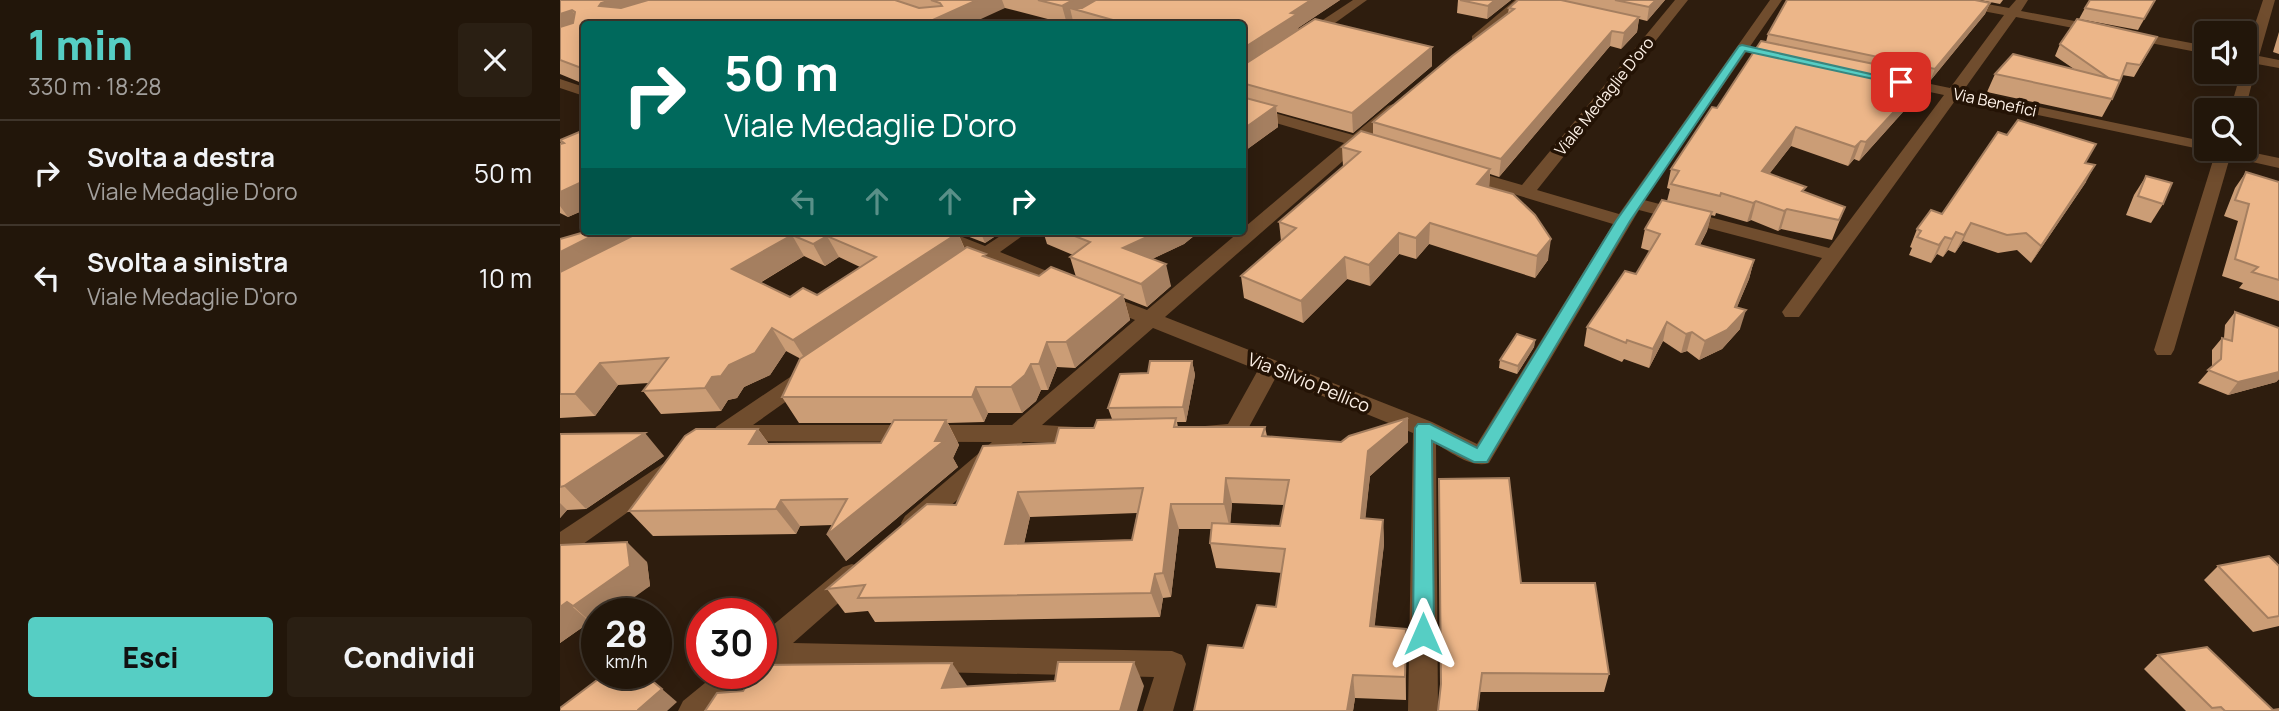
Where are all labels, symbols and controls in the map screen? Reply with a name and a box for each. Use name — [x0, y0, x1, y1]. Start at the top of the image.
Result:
text: 1 min — [28, 15, 133, 73]
map controls — [2194, 21, 2257, 161]
button: sound — [2194, 21, 2257, 84]
button: close — [458, 23, 532, 97]
street label: Viale Medaglie D'oro — [1549, 32, 1659, 160]
text: 50 m — [724, 39, 839, 106]
icon: right — [609, 49, 700, 140]
pin — [1871, 52, 1931, 112]
icon: arrive — [1882, 63, 1920, 101]
text: 330 m · 18:28 — [28, 70, 162, 102]
street label: Via Benefici — [1951, 82, 2039, 122]
button: search — [2194, 98, 2257, 161]
text: Viale Medaglie D'oro — [724, 103, 1017, 147]
text: Svolta a destra — [87, 139, 275, 175]
icon: right — [28, 154, 66, 192]
text: 50 m — [474, 155, 532, 191]
text: Viale Medaglie D'oro — [87, 175, 298, 207]
icon: left — [785, 182, 823, 220]
icon: ahead — [858, 182, 896, 220]
icon: ahead — [931, 182, 969, 220]
icon: right — [1004, 182, 1042, 220]
text: Svolta a sinistra — [87, 244, 288, 280]
icon: left — [28, 259, 66, 297]
text: 10 m — [479, 260, 532, 296]
text: Viale Medaglie D'oro — [87, 280, 298, 312]
street label: Via Silvio Pellico — [1244, 347, 1374, 417]
position arrow — [1386, 597, 1460, 671]
speed limit sign: 30 — [686, 598, 777, 689]
text: 28 — [605, 610, 648, 658]
button: Esci — [28, 617, 273, 697]
button: Condividi — [287, 617, 532, 697]
text: km/h — [606, 649, 647, 673]

